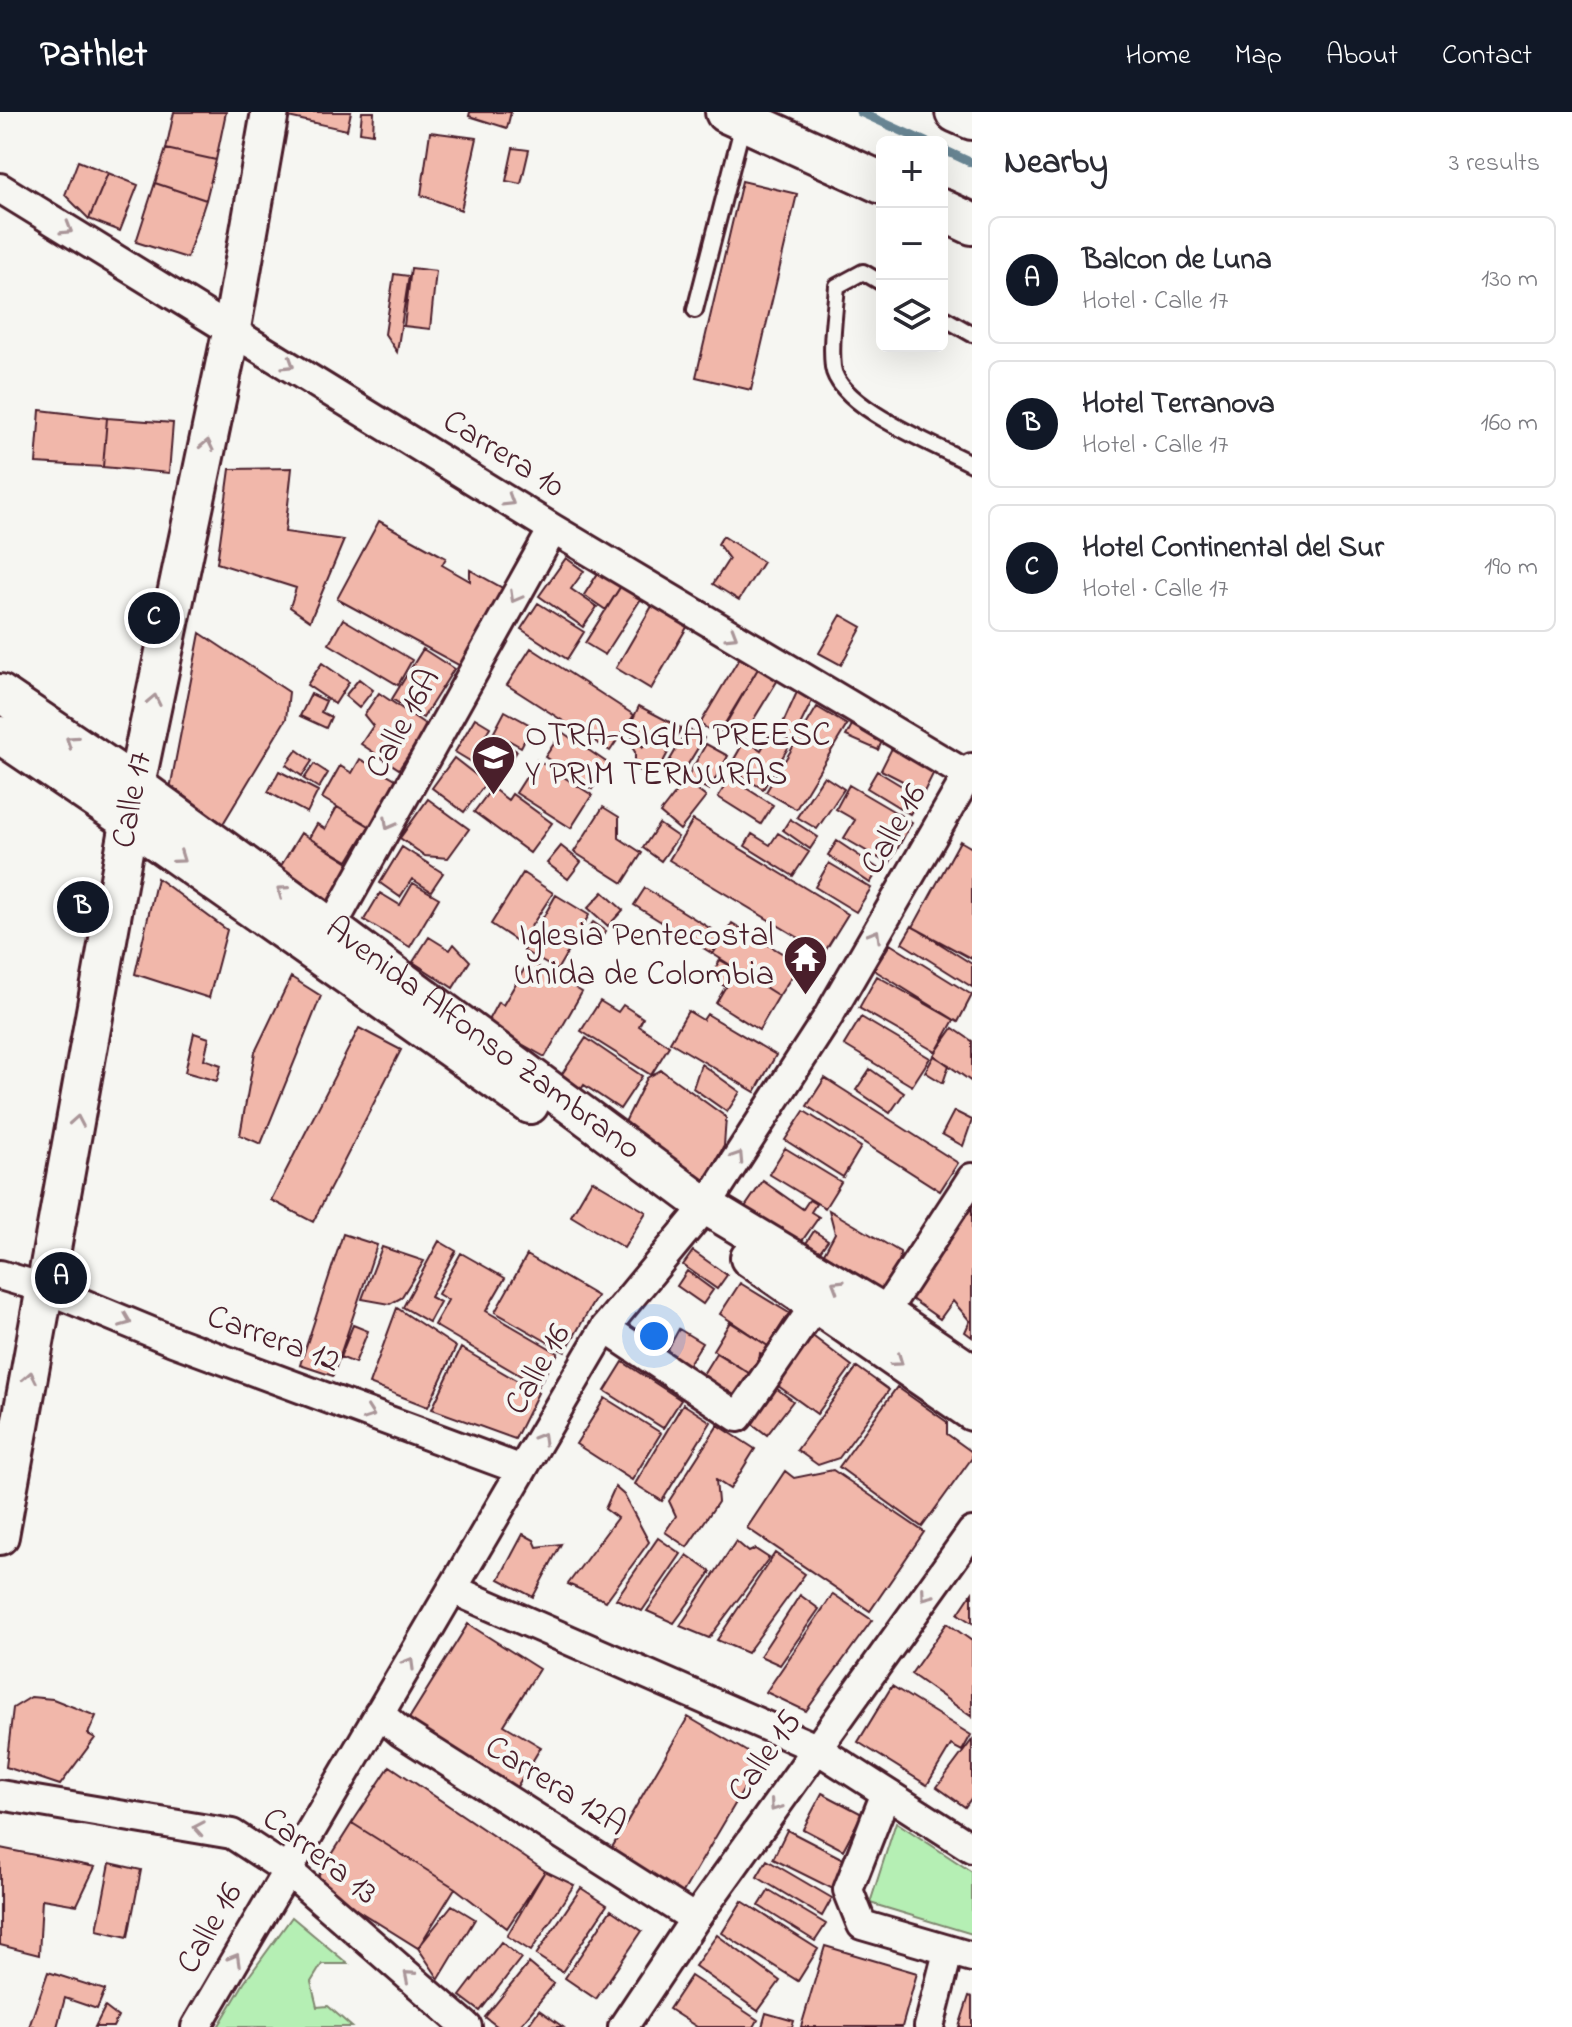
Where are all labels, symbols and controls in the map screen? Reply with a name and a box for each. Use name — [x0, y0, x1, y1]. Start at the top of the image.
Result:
text: Pathlet — [40, 28, 147, 84]
text: Home — [1125, 36, 1191, 77]
text: Map — [1235, 36, 1282, 77]
text: About — [1326, 36, 1398, 77]
text: Contact — [1442, 36, 1532, 77]
map controls — [876, 136, 948, 352]
button: + — [876, 136, 948, 208]
text: Nearby — [1004, 139, 1108, 189]
text: 3 results — [1449, 145, 1540, 183]
button: − — [876, 208, 948, 280]
one-way arrow — [58, 219, 73, 234]
text: Balcon de Luna — [1082, 239, 1272, 283]
text: A — [1024, 261, 1040, 299]
text: 130 m — [1481, 261, 1538, 299]
button: layers — [876, 280, 948, 352]
text: Hotel · Calle 17 — [1082, 283, 1228, 321]
one-way arrow — [280, 354, 295, 369]
text: Hotel Terranova — [1082, 383, 1275, 427]
street label: Carrera 10 — [432, 398, 574, 512]
text: B — [1023, 405, 1041, 443]
text: 160 m — [1480, 405, 1538, 443]
text: Hotel · Calle 17 — [1082, 427, 1228, 465]
one-way arrow — [198, 439, 215, 453]
one-way arrow — [501, 492, 515, 507]
text: Hotel Continental del Sur — [1082, 527, 1384, 571]
text: C — [1025, 549, 1039, 587]
text: 190 m — [1484, 549, 1538, 587]
text: Hotel · Calle 17 — [1082, 571, 1228, 609]
pin: C — [128, 588, 180, 648]
one-way arrow — [510, 589, 525, 603]
one-way arrow — [723, 626, 738, 641]
street label: Calle 16A — [353, 660, 455, 788]
one-way arrow — [145, 694, 162, 707]
place label: OTRA-SIGLA PREESC Y PRIM TERNURAS — [525, 712, 831, 801]
school or university icon: OTRA-SIGLA PREESC Y PRIM TERNURAS — [470, 733, 518, 796]
one-way arrow — [65, 736, 79, 751]
street label: Calle 17 — [100, 747, 167, 852]
street label: Calle 16 — [849, 775, 941, 885]
one-way arrow — [384, 816, 399, 831]
one-way arrow — [172, 848, 186, 863]
pin: B — [57, 877, 109, 937]
one-way arrow — [277, 887, 291, 901]
street label: Avenida Alfonso Zambrano — [314, 905, 651, 1174]
place label: Iglesia Pentecostal Unida de Colombia — [513, 912, 774, 1001]
one-way arrow — [865, 930, 881, 944]
temple icon: Iglesia Pentecostal Unida de Colombia — [781, 933, 829, 996]
one-way arrow — [67, 1114, 84, 1128]
one-way arrow — [729, 1151, 744, 1165]
pin: A — [35, 1248, 87, 1308]
one-way arrow — [831, 1279, 846, 1294]
street label: Carrera 12 — [199, 1293, 347, 1387]
one-way arrow — [117, 1312, 132, 1328]
street label: Calle 16 — [493, 1315, 585, 1425]
your location — [634, 1316, 674, 1356]
one-way arrow — [889, 1351, 903, 1366]
one-way arrow — [21, 1370, 38, 1383]
one-way arrow — [361, 1404, 375, 1421]
one-way arrow — [531, 1432, 547, 1447]
one-way arrow — [921, 1586, 936, 1601]
one-way arrow — [399, 1657, 415, 1672]
street label: Calle 15 — [716, 1701, 816, 1813]
street label: Carrera 12A — [474, 1724, 636, 1850]
street label: Carrera 13 — [250, 1796, 388, 1918]
one-way arrow — [770, 1798, 784, 1812]
one-way arrow — [192, 1821, 206, 1838]
street label: Calle 16 — [165, 1874, 257, 1984]
one-way arrow — [225, 1954, 241, 1968]
one-way arrow — [403, 1971, 418, 1985]

